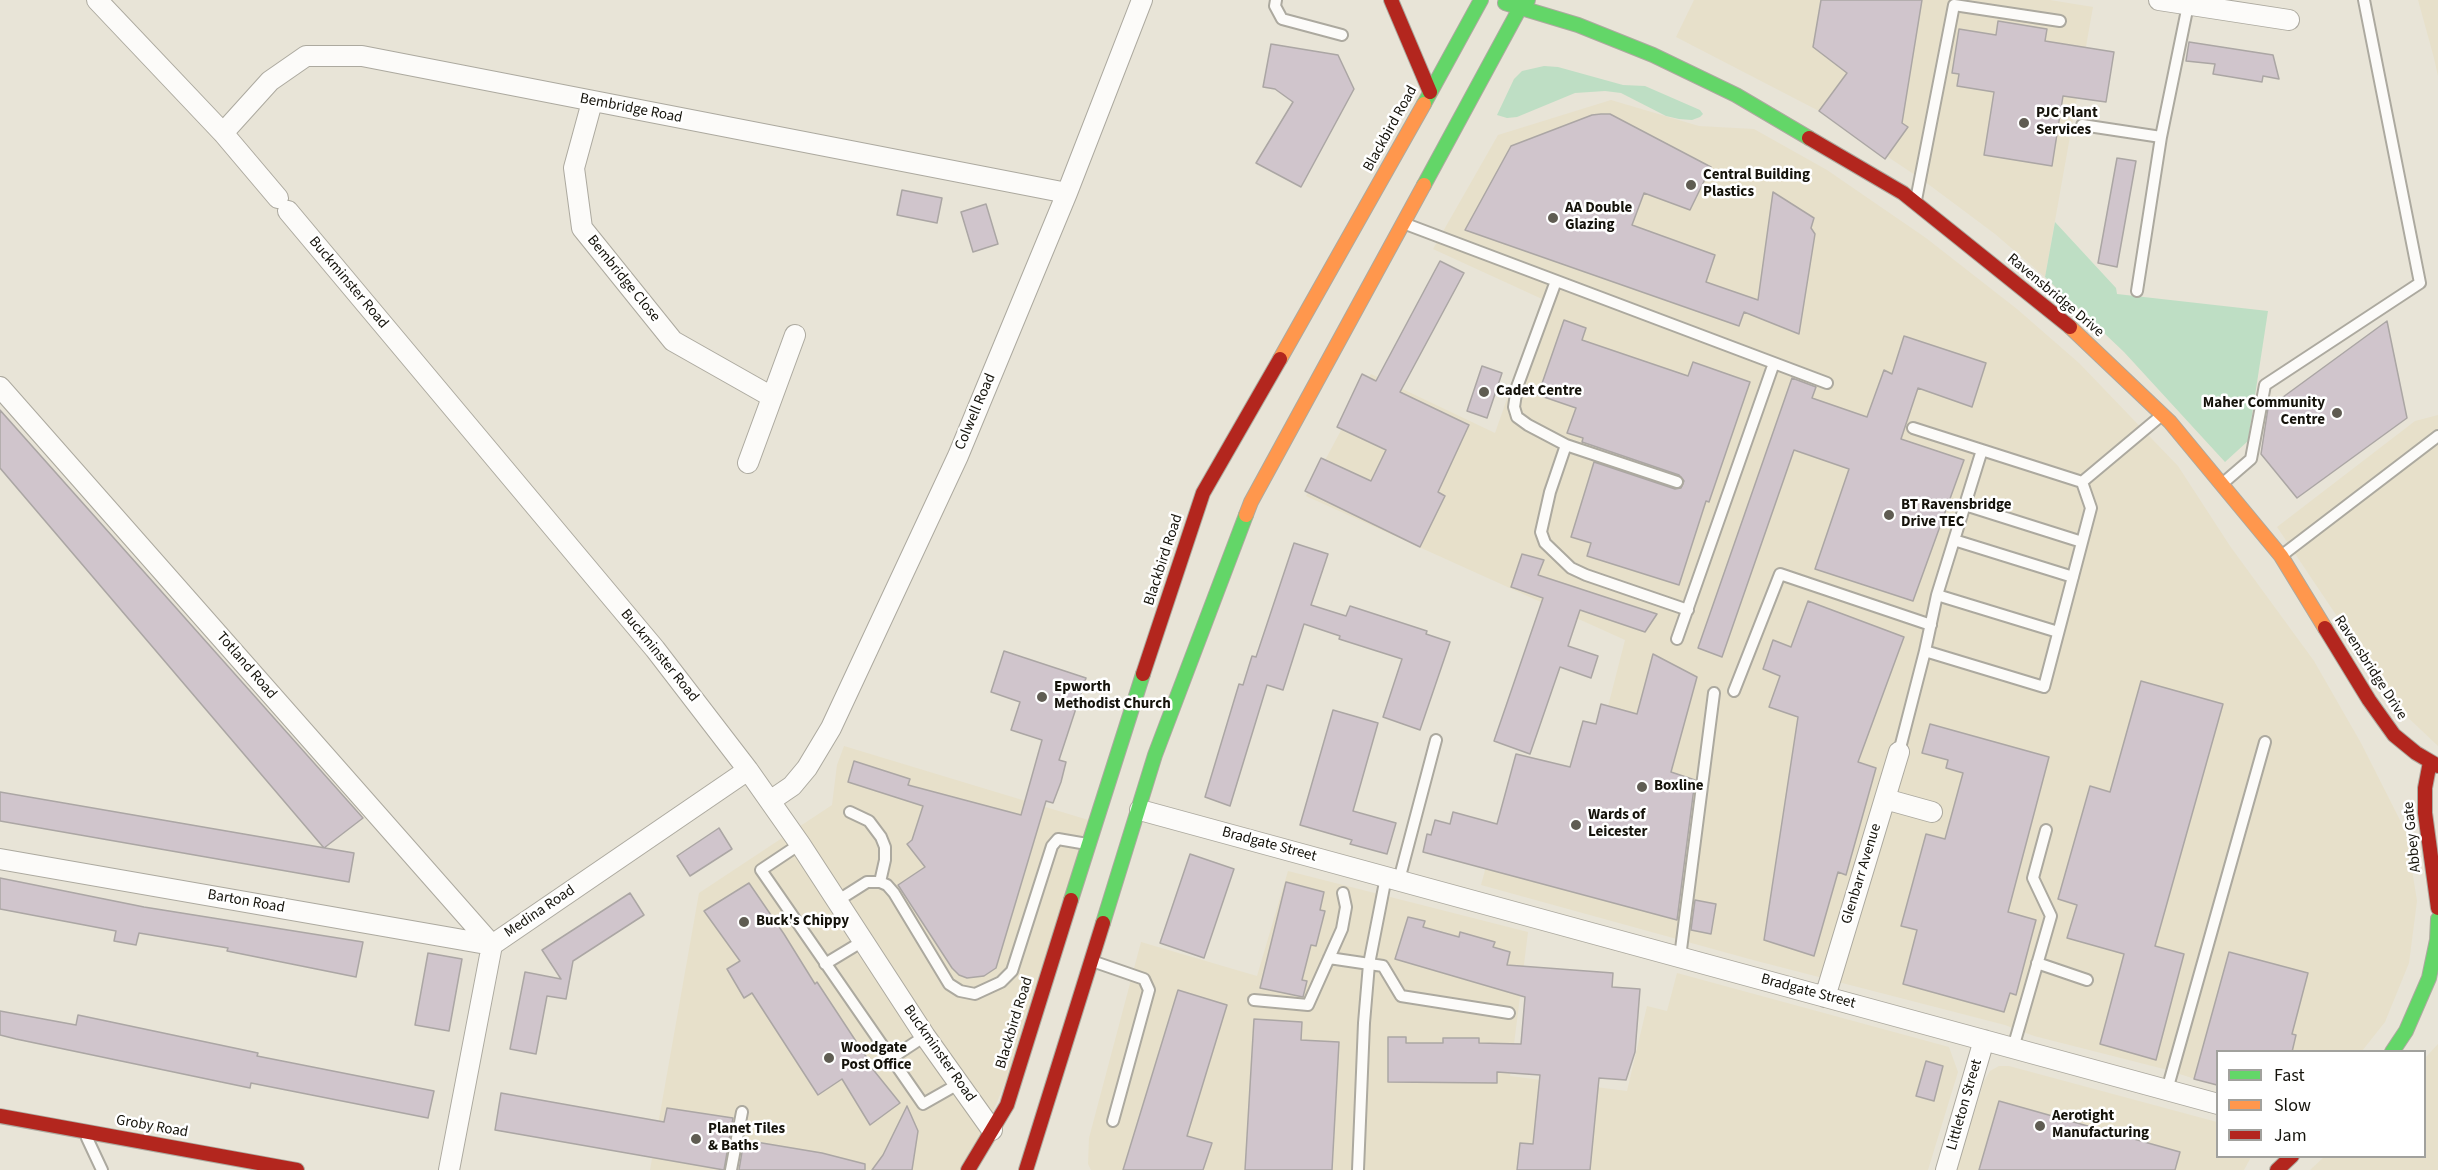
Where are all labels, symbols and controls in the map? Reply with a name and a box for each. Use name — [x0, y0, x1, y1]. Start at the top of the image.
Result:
street label: Blackbird Road — [1360, 83, 1422, 175]
street label: Bembridge Road — [578, 90, 684, 128]
place label: PJC Plant Services — [2036, 105, 2098, 140]
marker: PJC Plant Services — [2017, 116, 2031, 130]
place label: Central Building Plastics — [1703, 167, 1810, 202]
marker: Central Building Plastics — [1684, 178, 1698, 192]
place label: AA Double Glazing — [1565, 200, 1632, 235]
marker: AA Double Glazing — [1546, 211, 1560, 225]
street label: Bembridge Close — [583, 232, 663, 326]
street label: Buckminster Road — [304, 233, 392, 333]
street label: Ravensbridge Drive — [2003, 250, 2107, 342]
street label: Colwell Road — [952, 371, 1000, 453]
place label: Cadet Centre — [1496, 383, 1582, 401]
marker: Cadet Centre — [1477, 385, 1491, 399]
place label: Maher Community Centre — [2203, 395, 2325, 430]
marker: Maher Community Centre — [2330, 406, 2344, 420]
place label: BT Ravensbridge Drive TEC — [1901, 497, 2011, 532]
marker: BT Ravensbridge Drive TEC — [1882, 508, 1896, 522]
street label: Blackbird Road — [1141, 512, 1187, 608]
street label: Buckminster Road — [616, 606, 702, 706]
street label: Ravensbridge Drive — [2330, 612, 2410, 724]
street label: Totland Road — [212, 629, 280, 703]
place label: Epworth Methodist Church — [1054, 679, 1171, 714]
marker: Epworth Methodist Church — [1035, 690, 1049, 704]
place label: Boxline — [1654, 778, 1703, 796]
marker: Boxline — [1635, 780, 1649, 794]
street label: Abbey Gate — [2400, 801, 2426, 873]
place label: Wards of Leicester — [1588, 807, 1647, 842]
marker: Wards of Leicester — [1569, 818, 1583, 832]
street label: Glenbarr Avenue — [1838, 822, 1886, 926]
street label: Bradgate Street — [1220, 824, 1318, 866]
street label: Medina Road — [501, 882, 579, 942]
street label: Barton Road — [206, 886, 286, 918]
place label: Buck's Chippy — [756, 913, 849, 931]
marker: Buck's Chippy — [737, 915, 751, 929]
street label: Bradgate Street — [1759, 971, 1857, 1013]
street label: Blackbird Road — [993, 975, 1037, 1071]
street label: Buckminster Road — [899, 1002, 979, 1106]
place label: Woodgate Post Office — [841, 1040, 912, 1075]
legend — [2216, 1050, 2426, 1158]
marker: Woodgate Post Office — [822, 1051, 836, 1065]
street label: Littleton Street — [1943, 1057, 1987, 1153]
text: Fast — [2274, 1063, 2305, 1088]
text: Slow — [2274, 1093, 2311, 1118]
place label: Aerotight Manufacturing — [2052, 1108, 2149, 1143]
street label: Groby Road — [115, 1112, 189, 1142]
marker: Aerotight Manufacturing — [2033, 1119, 2047, 1133]
place label: Planet Tiles & Baths — [708, 1121, 785, 1156]
text: Jam — [2274, 1123, 2307, 1148]
marker: Planet Tiles & Baths — [689, 1132, 703, 1146]

